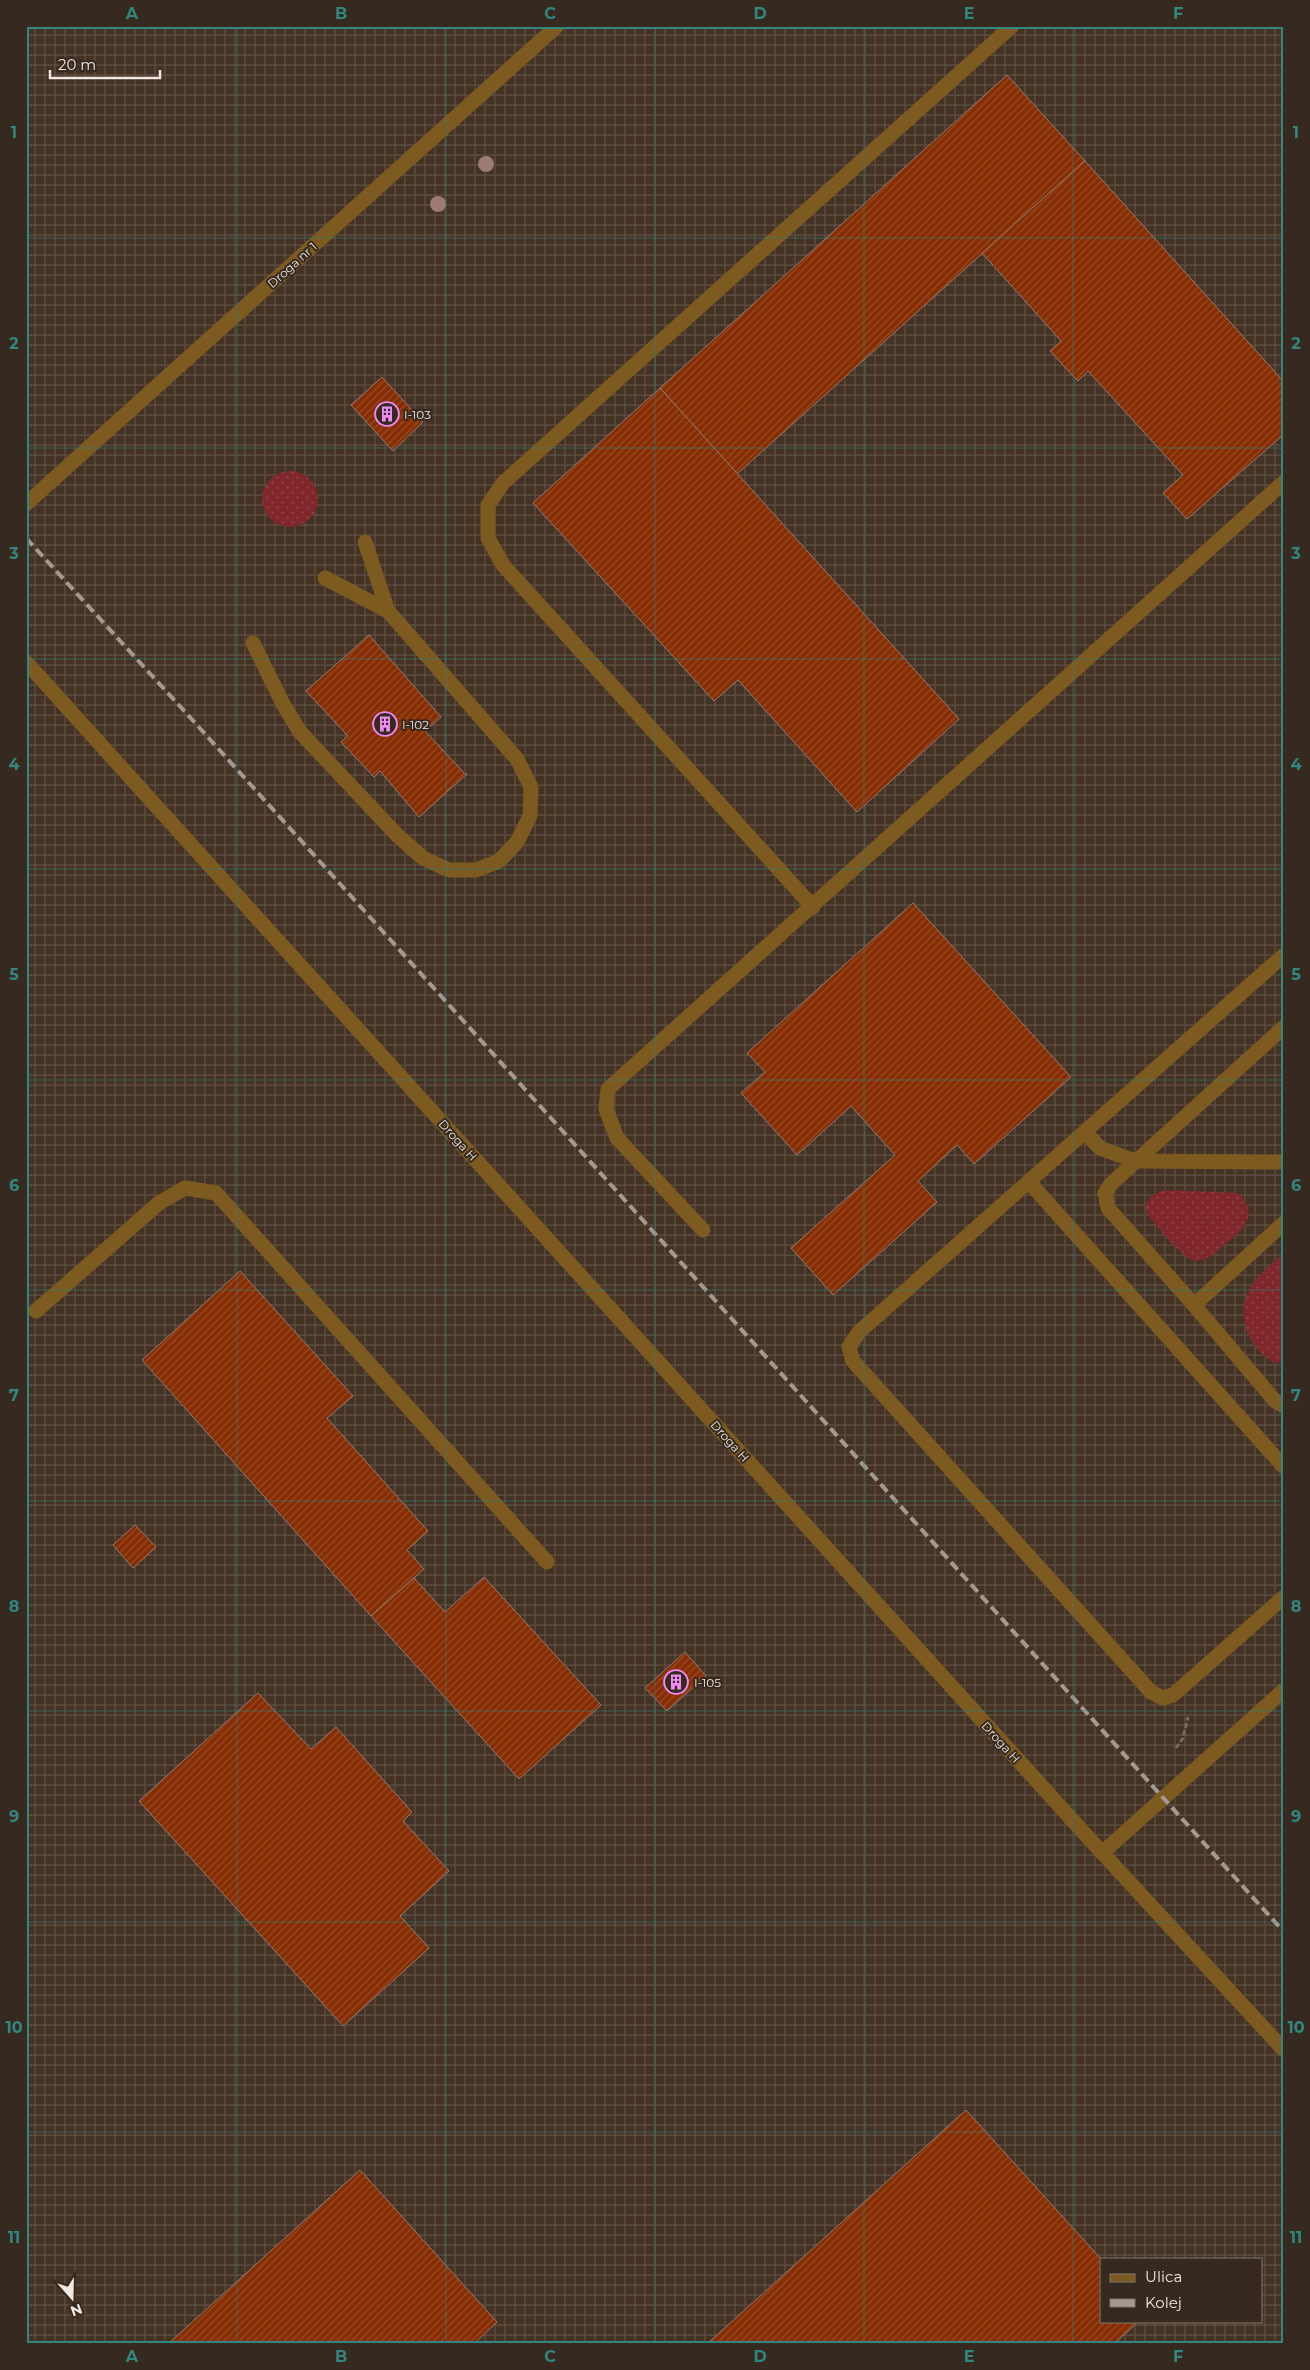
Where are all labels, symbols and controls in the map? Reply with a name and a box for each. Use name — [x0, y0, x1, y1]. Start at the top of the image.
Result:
text: A — [125, 4, 139, 23]
text: B — [335, 4, 347, 23]
text: C — [544, 4, 556, 23]
text: D — [753, 4, 767, 23]
text: E — [964, 4, 974, 23]
text: F — [1173, 4, 1183, 23]
scale bar — [50, 48, 160, 80]
text: 20 m — [58, 55, 96, 74]
text: 1 — [11, 123, 17, 142]
text: 1 — [1293, 123, 1299, 142]
street label: Droga nr 1 — [264, 239, 320, 291]
text: 2 — [9, 334, 19, 353]
text: 2 — [1291, 334, 1301, 353]
building icon: I-103 — [374, 401, 400, 427]
place label: I-103 — [404, 407, 431, 422]
text: 3 — [8, 544, 19, 563]
text: 3 — [1290, 544, 1301, 563]
building icon: I-102 — [372, 711, 398, 737]
place label: I-102 — [402, 717, 429, 732]
text: 4 — [8, 755, 20, 774]
text: 4 — [1290, 755, 1302, 774]
text: 5 — [9, 965, 19, 984]
text: 5 — [1291, 965, 1301, 984]
street label: Droga H — [436, 1116, 480, 1164]
text: 6 — [9, 1176, 19, 1195]
text: 6 — [1291, 1176, 1301, 1195]
text: 7 — [9, 1386, 19, 1405]
text: 7 — [1291, 1386, 1301, 1405]
street label: Droga H — [708, 1417, 752, 1465]
text: 8 — [9, 1597, 19, 1616]
text: 8 — [1291, 1597, 1301, 1616]
building icon: I-105 — [663, 1669, 689, 1695]
place label: I-105 — [694, 1675, 721, 1690]
street label: Droga H — [979, 1718, 1023, 1766]
text: 9 — [9, 1807, 19, 1826]
text: 9 — [1291, 1807, 1301, 1826]
text: 10 — [5, 2018, 23, 2037]
text: 10 — [1287, 2018, 1305, 2037]
text: 11 — [8, 2228, 20, 2247]
text: 11 — [1290, 2228, 1302, 2247]
legend — [1100, 2258, 1262, 2322]
text: Ulica — [1145, 2267, 1182, 2286]
north arrow — [48, 2272, 98, 2322]
text: Kolej — [1145, 2293, 1182, 2312]
text: N — [68, 2300, 85, 2321]
text: A — [125, 2347, 139, 2366]
text: B — [335, 2347, 347, 2366]
text: C — [544, 2347, 556, 2366]
text: D — [753, 2347, 767, 2366]
text: E — [964, 2347, 974, 2366]
text: F — [1173, 2347, 1183, 2366]

